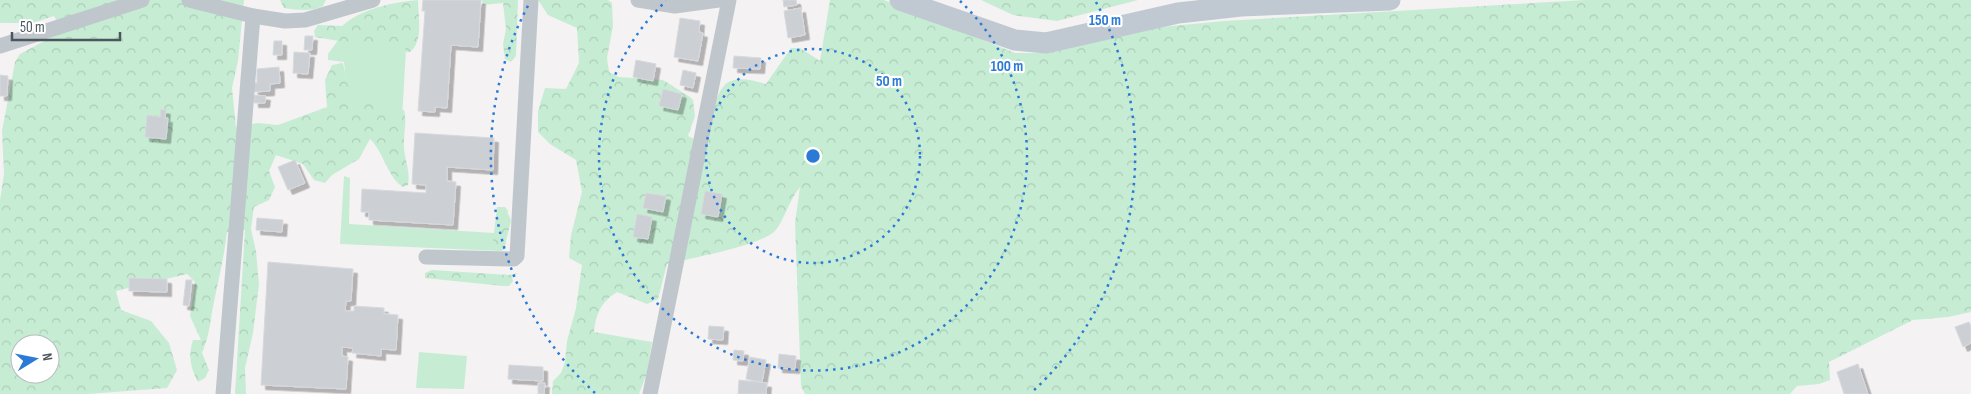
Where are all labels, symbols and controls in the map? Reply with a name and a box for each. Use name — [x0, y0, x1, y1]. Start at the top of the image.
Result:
scale bar — [12, 10, 120, 42]
text: 150 m — [1089, 11, 1121, 30]
text: 50 m — [20, 18, 45, 37]
text: 100 m — [991, 57, 1023, 76]
text: 50 m — [876, 72, 902, 91]
centre of rings — [804, 147, 822, 165]
north arrow — [10, 334, 60, 384]
text: N — [38, 352, 56, 362]

